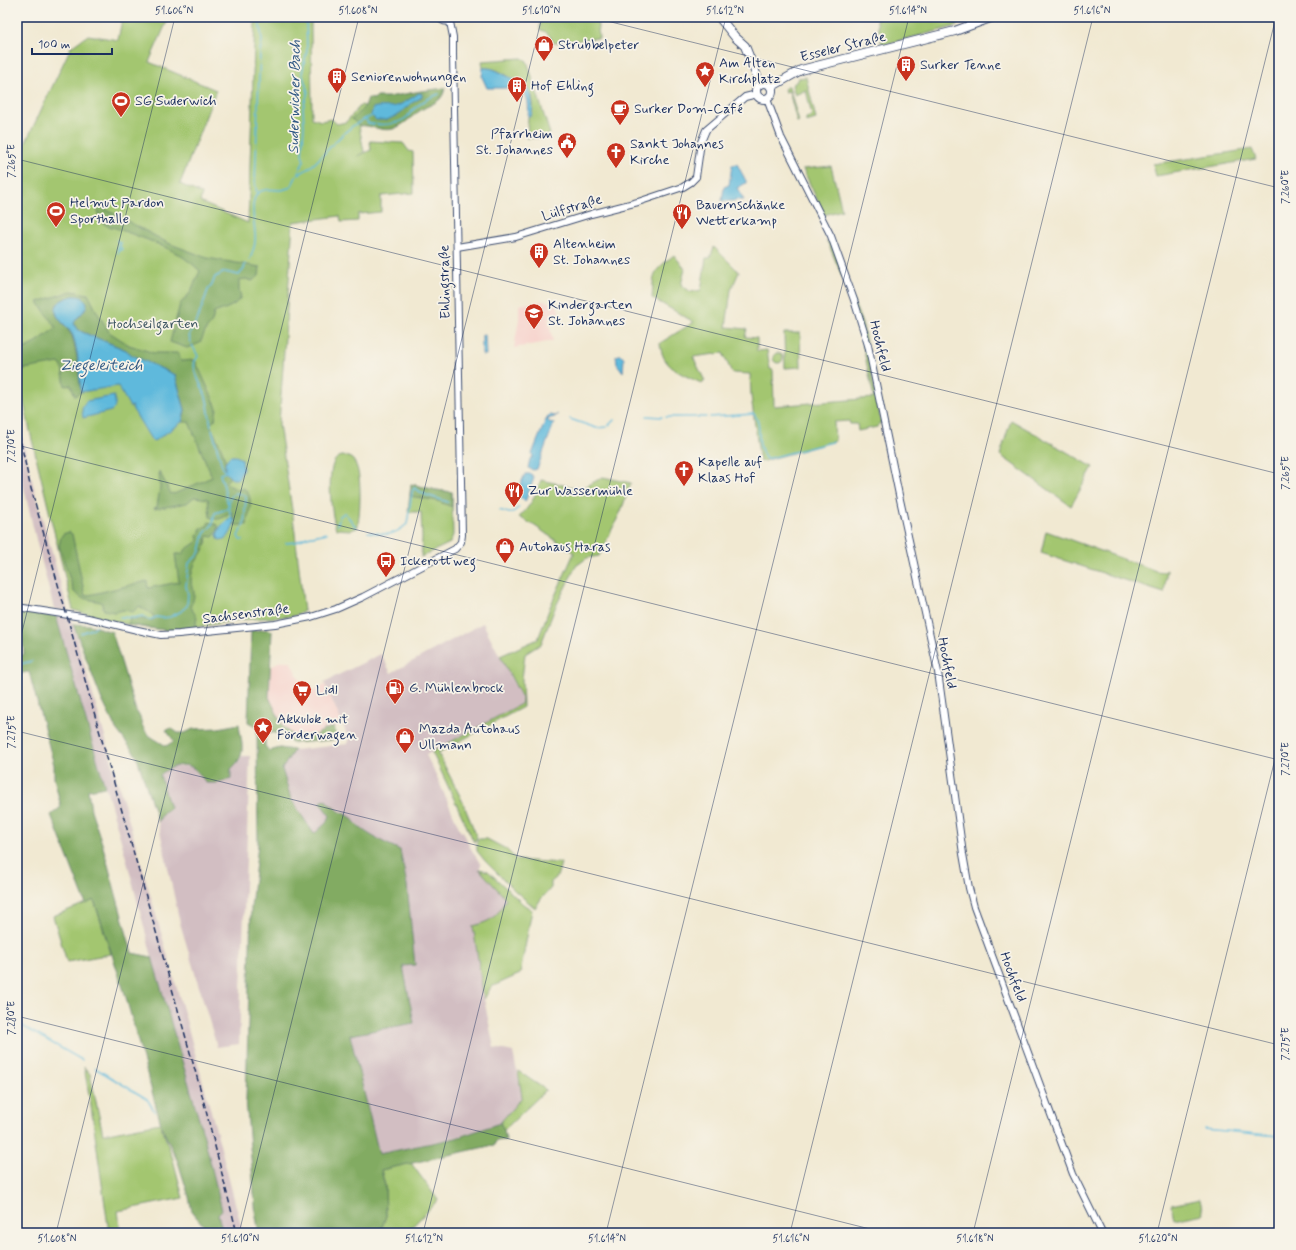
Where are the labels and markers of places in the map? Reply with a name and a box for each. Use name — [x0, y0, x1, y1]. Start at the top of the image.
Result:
shop icon: Strubbelpeter — [533, 34, 555, 62]
place label: Strubbelpeter — [558, 36, 639, 54]
place label: Am Alten Kirchplatz — [719, 54, 781, 88]
building icon: Surker Tenne — [895, 54, 917, 82]
place label: Surker Tenne — [920, 56, 1001, 74]
place icon: Am Alten Kirchplatz — [694, 60, 716, 88]
building icon: Seniorenwohnungen — [326, 66, 348, 94]
place label: Seniorenwohnungen — [351, 68, 466, 87]
building icon: Hof Ehling — [506, 75, 528, 103]
place label: Hof Ehling — [531, 77, 594, 97]
sports icon: SG Suderwich — [110, 90, 132, 118]
place label: SG Suderwich — [135, 92, 217, 110]
cafe icon: Surker Dom-Café — [609, 98, 631, 126]
place label: Surker Dom-Café — [634, 100, 743, 118]
place label: Pfarrheim St. Johannes — [476, 125, 553, 159]
public building icon: Pfarrheim St. Johannes — [556, 131, 578, 159]
place label: Sankt Johannes Kirche — [630, 135, 724, 169]
church icon: Sankt Johannes Kirche — [605, 141, 627, 169]
place label: Helmut Pardon Sporthalle — [70, 194, 164, 228]
place label: Bauernschänke Wetterkamp — [696, 196, 785, 230]
sports icon: Helmut Pardon Sporthalle — [45, 200, 67, 228]
restaurant icon: Bauernschänke Wetterkamp — [671, 202, 693, 230]
place label: Altenheim St. Johannes — [553, 235, 630, 269]
building icon: Altenheim St. Johannes — [528, 241, 550, 269]
place label: Kindergarten St. Johannes — [548, 296, 633, 330]
school or university icon: Kindergarten St. Johannes — [523, 302, 545, 330]
place label: Kapelle auf Klaas Hof — [698, 453, 762, 487]
church icon: Kapelle auf Klaas Hof — [673, 459, 695, 487]
restaurant icon: Zur Wassermühle — [503, 480, 525, 508]
place label: Zur Wassermühle — [528, 482, 633, 500]
shop icon: Autohaus Haras — [494, 536, 516, 564]
place label: Autohaus Haras — [519, 538, 611, 556]
bus stop icon: Ickerottweg — [375, 550, 397, 578]
place label: Ickerottweg — [400, 552, 476, 572]
fuel station icon: G. Mühlenbrock — [384, 677, 406, 705]
supermarket icon: Lidl — [291, 679, 313, 707]
place label: G. Mühlenbrock — [409, 679, 504, 697]
place label: Lidl — [316, 681, 338, 699]
place label: Akkulok mit Förderwagen — [277, 710, 357, 746]
place icon: Akkulok mit Förderwagen — [252, 716, 274, 744]
place label: Mazda Autohaus Ullmann — [419, 720, 521, 754]
shop icon: Mazda Autohaus Ullmann — [394, 726, 416, 754]

